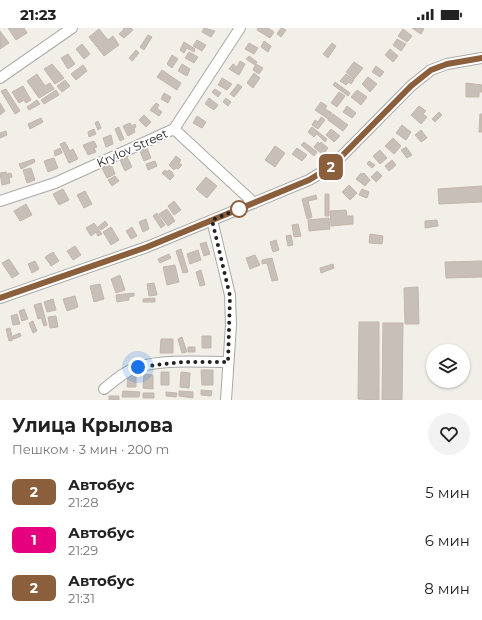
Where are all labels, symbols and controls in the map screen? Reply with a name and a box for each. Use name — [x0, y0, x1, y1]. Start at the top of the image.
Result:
text: 21:23 — [20, 5, 56, 24]
street label: Krylov Street — [94, 126, 170, 170]
line badge: 2 — [318, 154, 344, 180]
text: 2 — [327, 158, 335, 176]
unlabelled marker — [230, 200, 248, 218]
map controls — [426, 344, 470, 388]
button: layers — [426, 344, 470, 388]
your location — [128, 357, 148, 377]
button: heart — [428, 413, 470, 455]
text: Улица Крылова — [12, 414, 173, 437]
text: Пешком · 3 мин · 200 m — [12, 441, 169, 457]
text: Автобус — [68, 475, 135, 494]
text: 2 — [30, 483, 38, 501]
text: 5 мин — [425, 483, 470, 502]
text: 21:28 — [68, 494, 99, 510]
text: Автобус — [68, 523, 135, 542]
text: 1 — [31, 531, 37, 549]
text: 6 мин — [425, 531, 470, 550]
text: 21:29 — [68, 542, 98, 558]
text: Автобус — [68, 571, 135, 590]
text: 2 — [30, 579, 38, 597]
text: 8 мин — [424, 579, 470, 598]
text: 21:31 — [68, 590, 95, 606]

